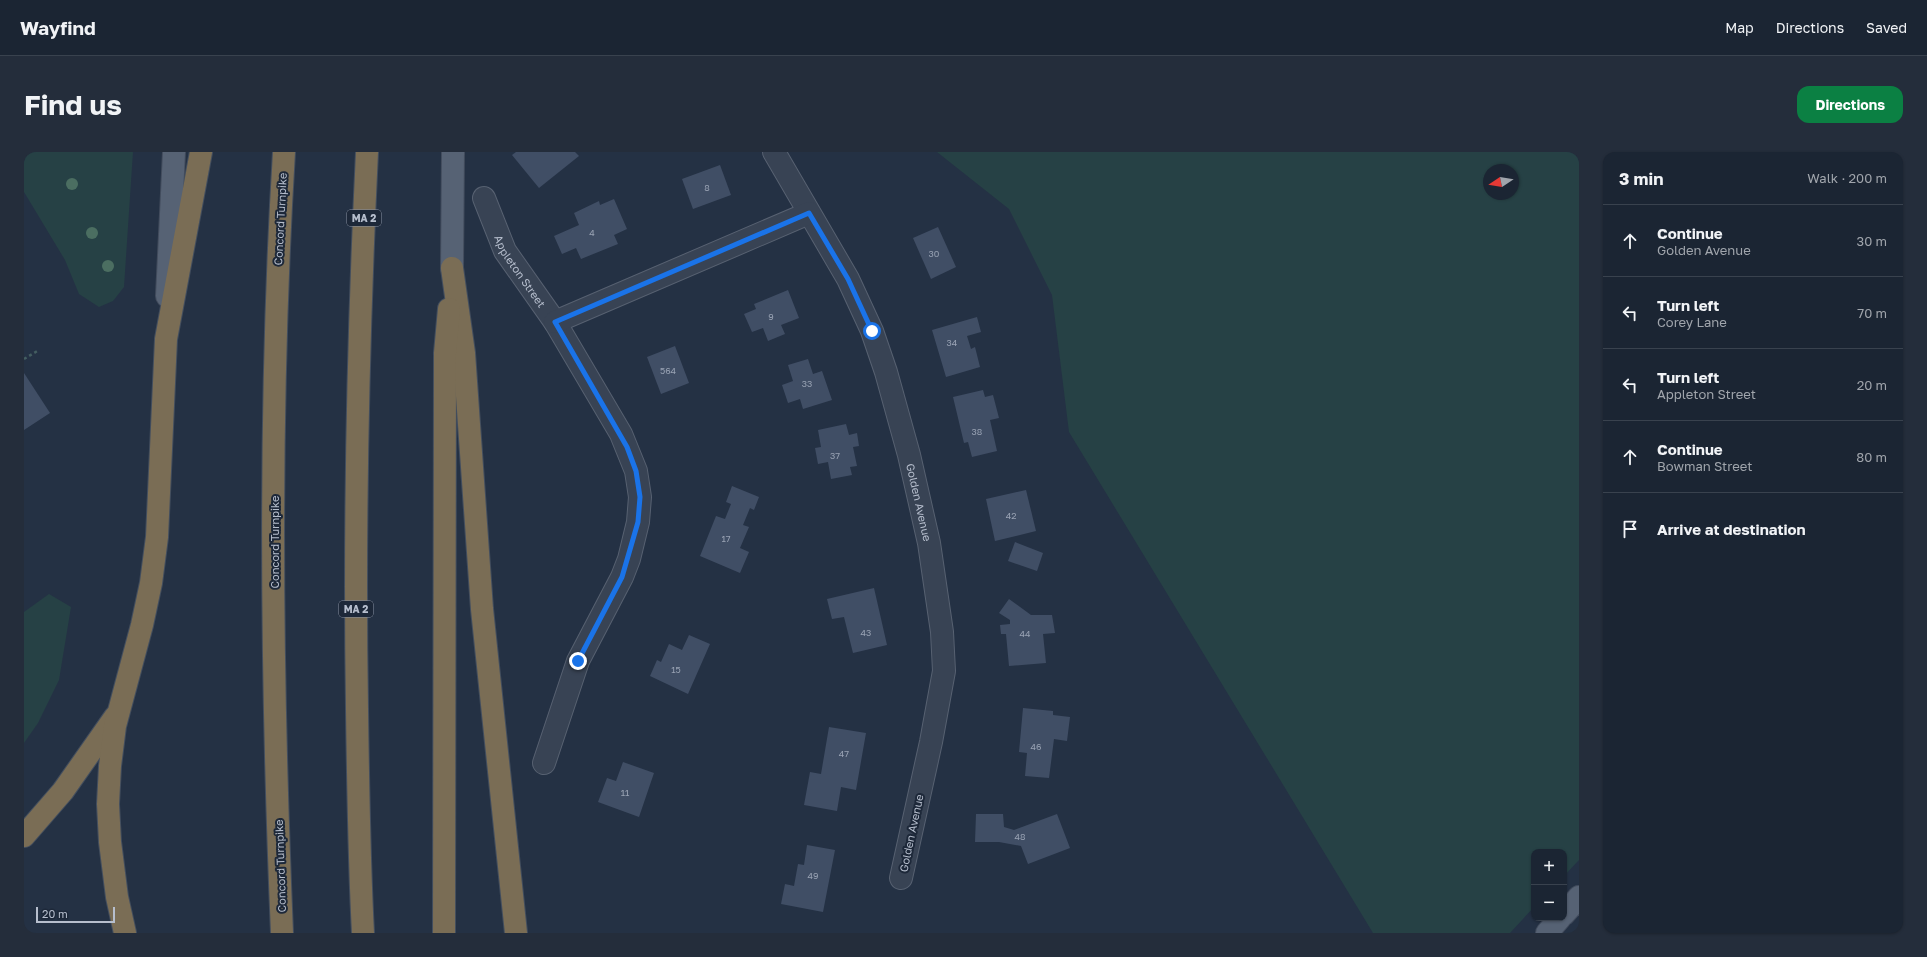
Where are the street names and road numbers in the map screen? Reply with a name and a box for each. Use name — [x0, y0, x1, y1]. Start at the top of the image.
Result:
street label: Concord Turnpike — [271, 172, 289, 266]
road number: MA 2 — [347, 210, 381, 226]
street label: Appleton Street — [493, 233, 549, 309]
street label: Golden Avenue — [905, 462, 935, 542]
street label: Concord Turnpike — [268, 496, 281, 588]
road number: MA 2 — [339, 601, 373, 617]
street label: Golden Avenue — [896, 793, 926, 873]
street label: Concord Turnpike — [272, 819, 288, 913]

